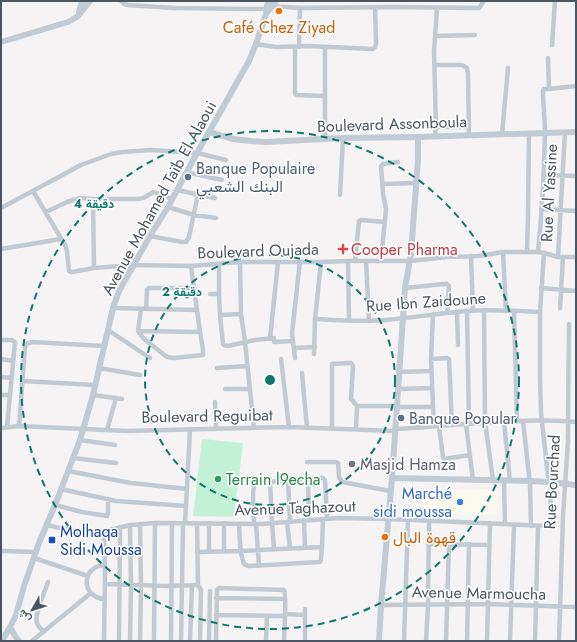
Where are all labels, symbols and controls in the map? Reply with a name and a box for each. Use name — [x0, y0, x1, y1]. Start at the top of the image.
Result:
marker: Café Chez Ziyad — [274, 6, 284, 16]
place label: Café Chez Ziyad — [223, 16, 335, 39]
street label: Avenue Mohamed Taïb El Alaoui — [96, 97, 222, 299]
street label: Boulevard Assonboula — [317, 110, 467, 138]
street label: Rue Al Yassine — [535, 143, 563, 243]
place label: Banque Populaire البنك الشعبي — [196, 157, 315, 200]
marker: Banque Populaire البنك الشعبي — [183, 172, 193, 182]
text: 4 دقيقة — [74, 195, 114, 213]
street label: Boulevard Oujada — [197, 237, 319, 265]
place label: Cooper Pharma — [351, 238, 458, 261]
marker: Cooper Pharma — [338, 244, 348, 254]
text: 2 دقيقة — [162, 283, 202, 301]
street label: Rue Ibn Zaidoune — [365, 286, 487, 318]
centre of rings — [263, 373, 277, 387]
street label: Boulevard Reguibat — [141, 403, 273, 429]
place label: Banque Popular — [409, 407, 517, 430]
marker: Banque Popular — [396, 413, 406, 423]
street label: Rue Bourchad — [538, 434, 566, 530]
place label: Masjid Hamza — [360, 453, 456, 476]
marker: Masjid Hamza — [347, 459, 357, 469]
place label: Terrain l9echa — [226, 468, 321, 491]
marker: Terrain l9echa — [213, 474, 223, 484]
place label: Marché sidi moussa — [373, 482, 452, 523]
street label: Avenue Taghazout — [234, 494, 356, 522]
marker: Marché sidi moussa — [455, 497, 465, 507]
place label: Molhaqa Sidi Moussa — [60, 520, 142, 561]
place label: قهوة البال — [393, 526, 456, 549]
marker: قهوة البال — [380, 532, 390, 542]
marker: Molhaqa Sidi Moussa — [47, 535, 57, 545]
street label: Avenue Marmoucha — [412, 580, 546, 606]
north arrow — [12, 590, 52, 630]
text: ش — [14, 606, 35, 626]

